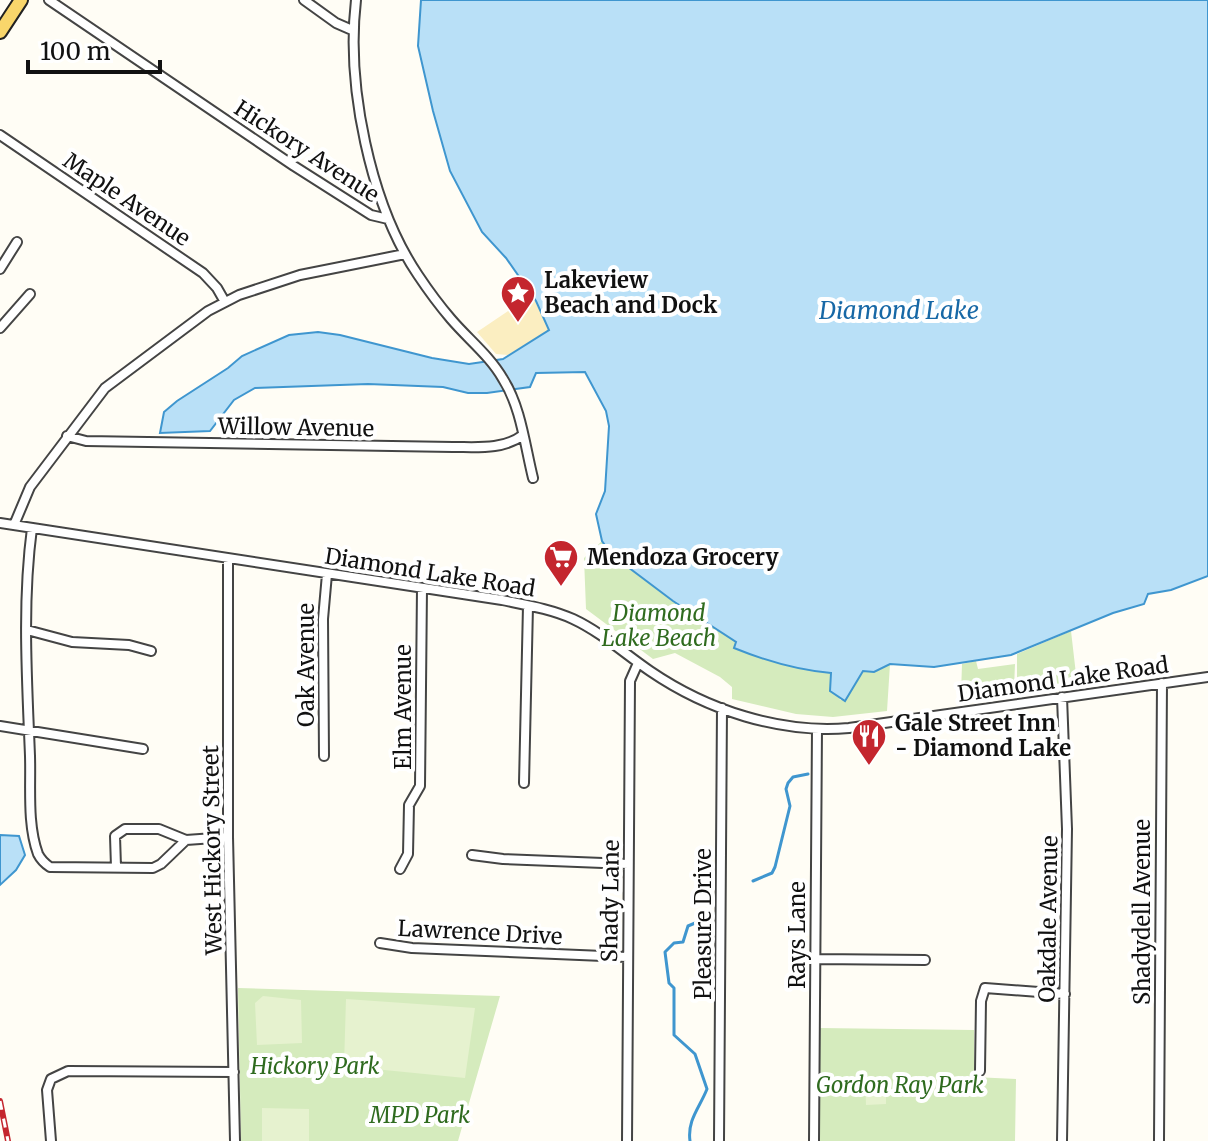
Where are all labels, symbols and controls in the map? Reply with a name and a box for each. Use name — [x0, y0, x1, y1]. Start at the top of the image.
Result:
scale bar — [28, 24, 160, 74]
text: 100 m — [40, 36, 111, 67]
street label: Hickory Avenue — [229, 94, 385, 208]
street label: Maple Avenue — [58, 146, 196, 252]
place label: Lakeview Beach and Dock — [544, 266, 718, 319]
place icon: Lakeview Beach and Dock — [499, 274, 537, 324]
water label: Diamond Lake — [818, 295, 979, 326]
street label: Willow Avenue — [217, 412, 374, 442]
supermarket icon: Mendoza Grocery — [542, 538, 580, 588]
street label: Diamond Lake Road — [323, 542, 537, 602]
place label: Mendoza Grocery — [587, 543, 780, 571]
park label: Diamond Lake Beach — [602, 599, 716, 652]
street label: Oak Avenue — [292, 603, 320, 727]
street label: Elm Avenue — [389, 644, 417, 770]
street label: Diamond Lake Road — [956, 650, 1170, 708]
place label: Gale Street Inn - Diamond Lake — [895, 709, 1071, 762]
restaurant icon: Gale Street Inn - Diamond Lake — [850, 717, 888, 767]
street label: West Hickory Street — [196, 744, 228, 956]
street label: Shadydell Avenue — [1128, 819, 1156, 1005]
street label: Oakdale Avenue — [1033, 835, 1063, 1003]
street label: Shady Lane — [595, 839, 625, 963]
street label: Pleasure Drive — [689, 848, 717, 1000]
street label: Rays Lane — [783, 881, 811, 989]
street label: Lawrence Drive — [397, 914, 563, 950]
park label: Hickory Park — [249, 1052, 380, 1080]
park label: Gordon Ray Park — [816, 1071, 984, 1099]
park label: MPD Park — [369, 1101, 470, 1129]

